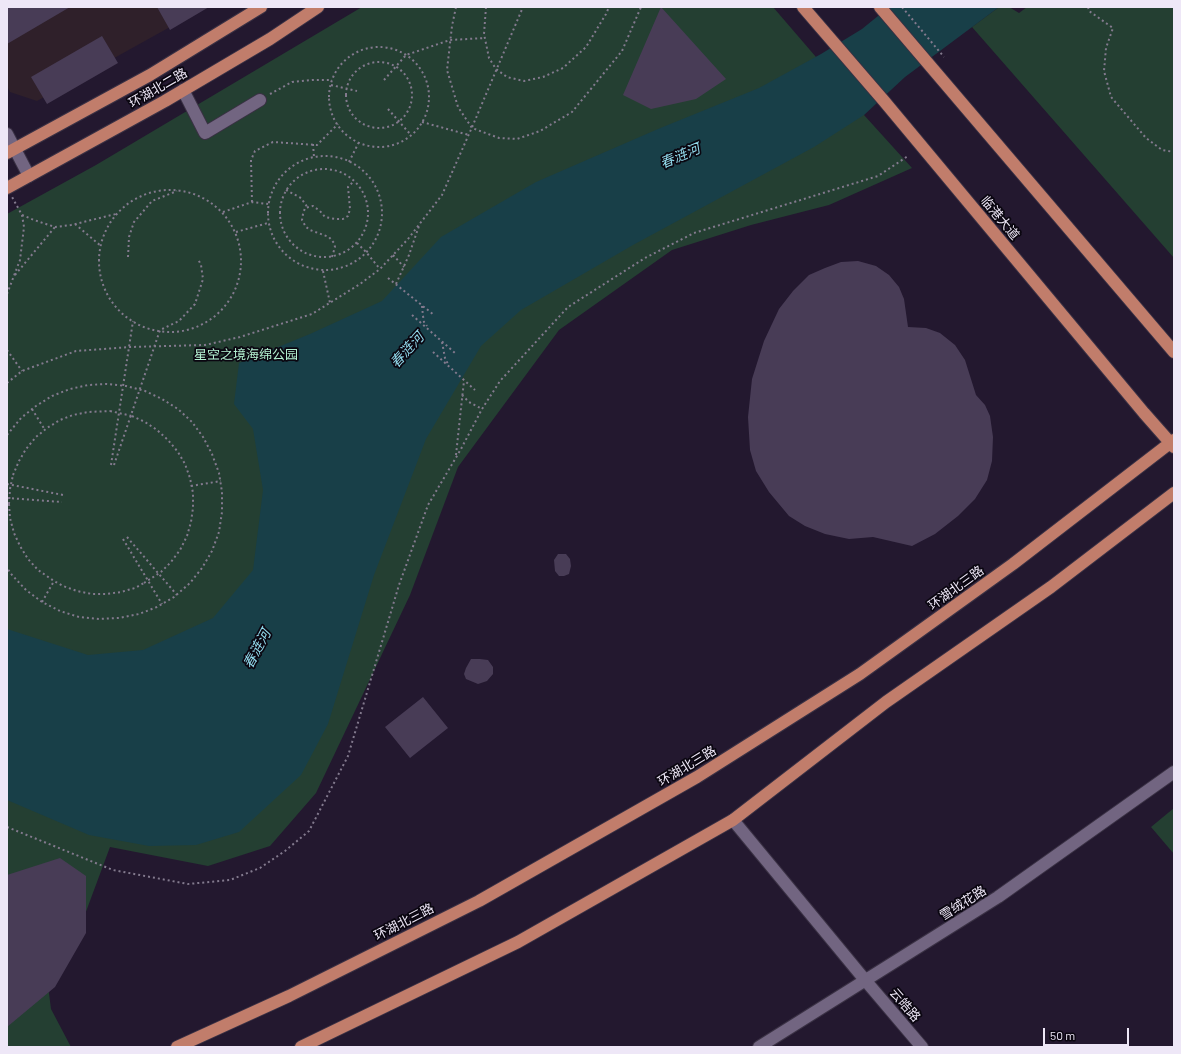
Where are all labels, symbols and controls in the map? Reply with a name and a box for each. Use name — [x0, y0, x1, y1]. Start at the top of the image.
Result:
street label: 环湖北二路 — [126, 65, 190, 111]
water label: 春涟河 — [657, 140, 703, 172]
street label: 临港大道 — [977, 193, 1023, 243]
water label: 春涟河 — [387, 329, 427, 371]
park label: 星空之境海绵公园 — [194, 347, 298, 363]
street label: 环湖北三路 — [925, 563, 987, 613]
water label: 春涟河 — [240, 627, 274, 671]
street label: 环湖北三路 — [655, 743, 719, 789]
street label: 雪绒花路 — [937, 883, 989, 923]
street label: 环湖北三路 — [372, 900, 436, 944]
street label: 云皓路 — [886, 985, 924, 1025]
scale bar — [1045, 1020, 1131, 1046]
text: 50 m — [1050, 1028, 1075, 1042]

